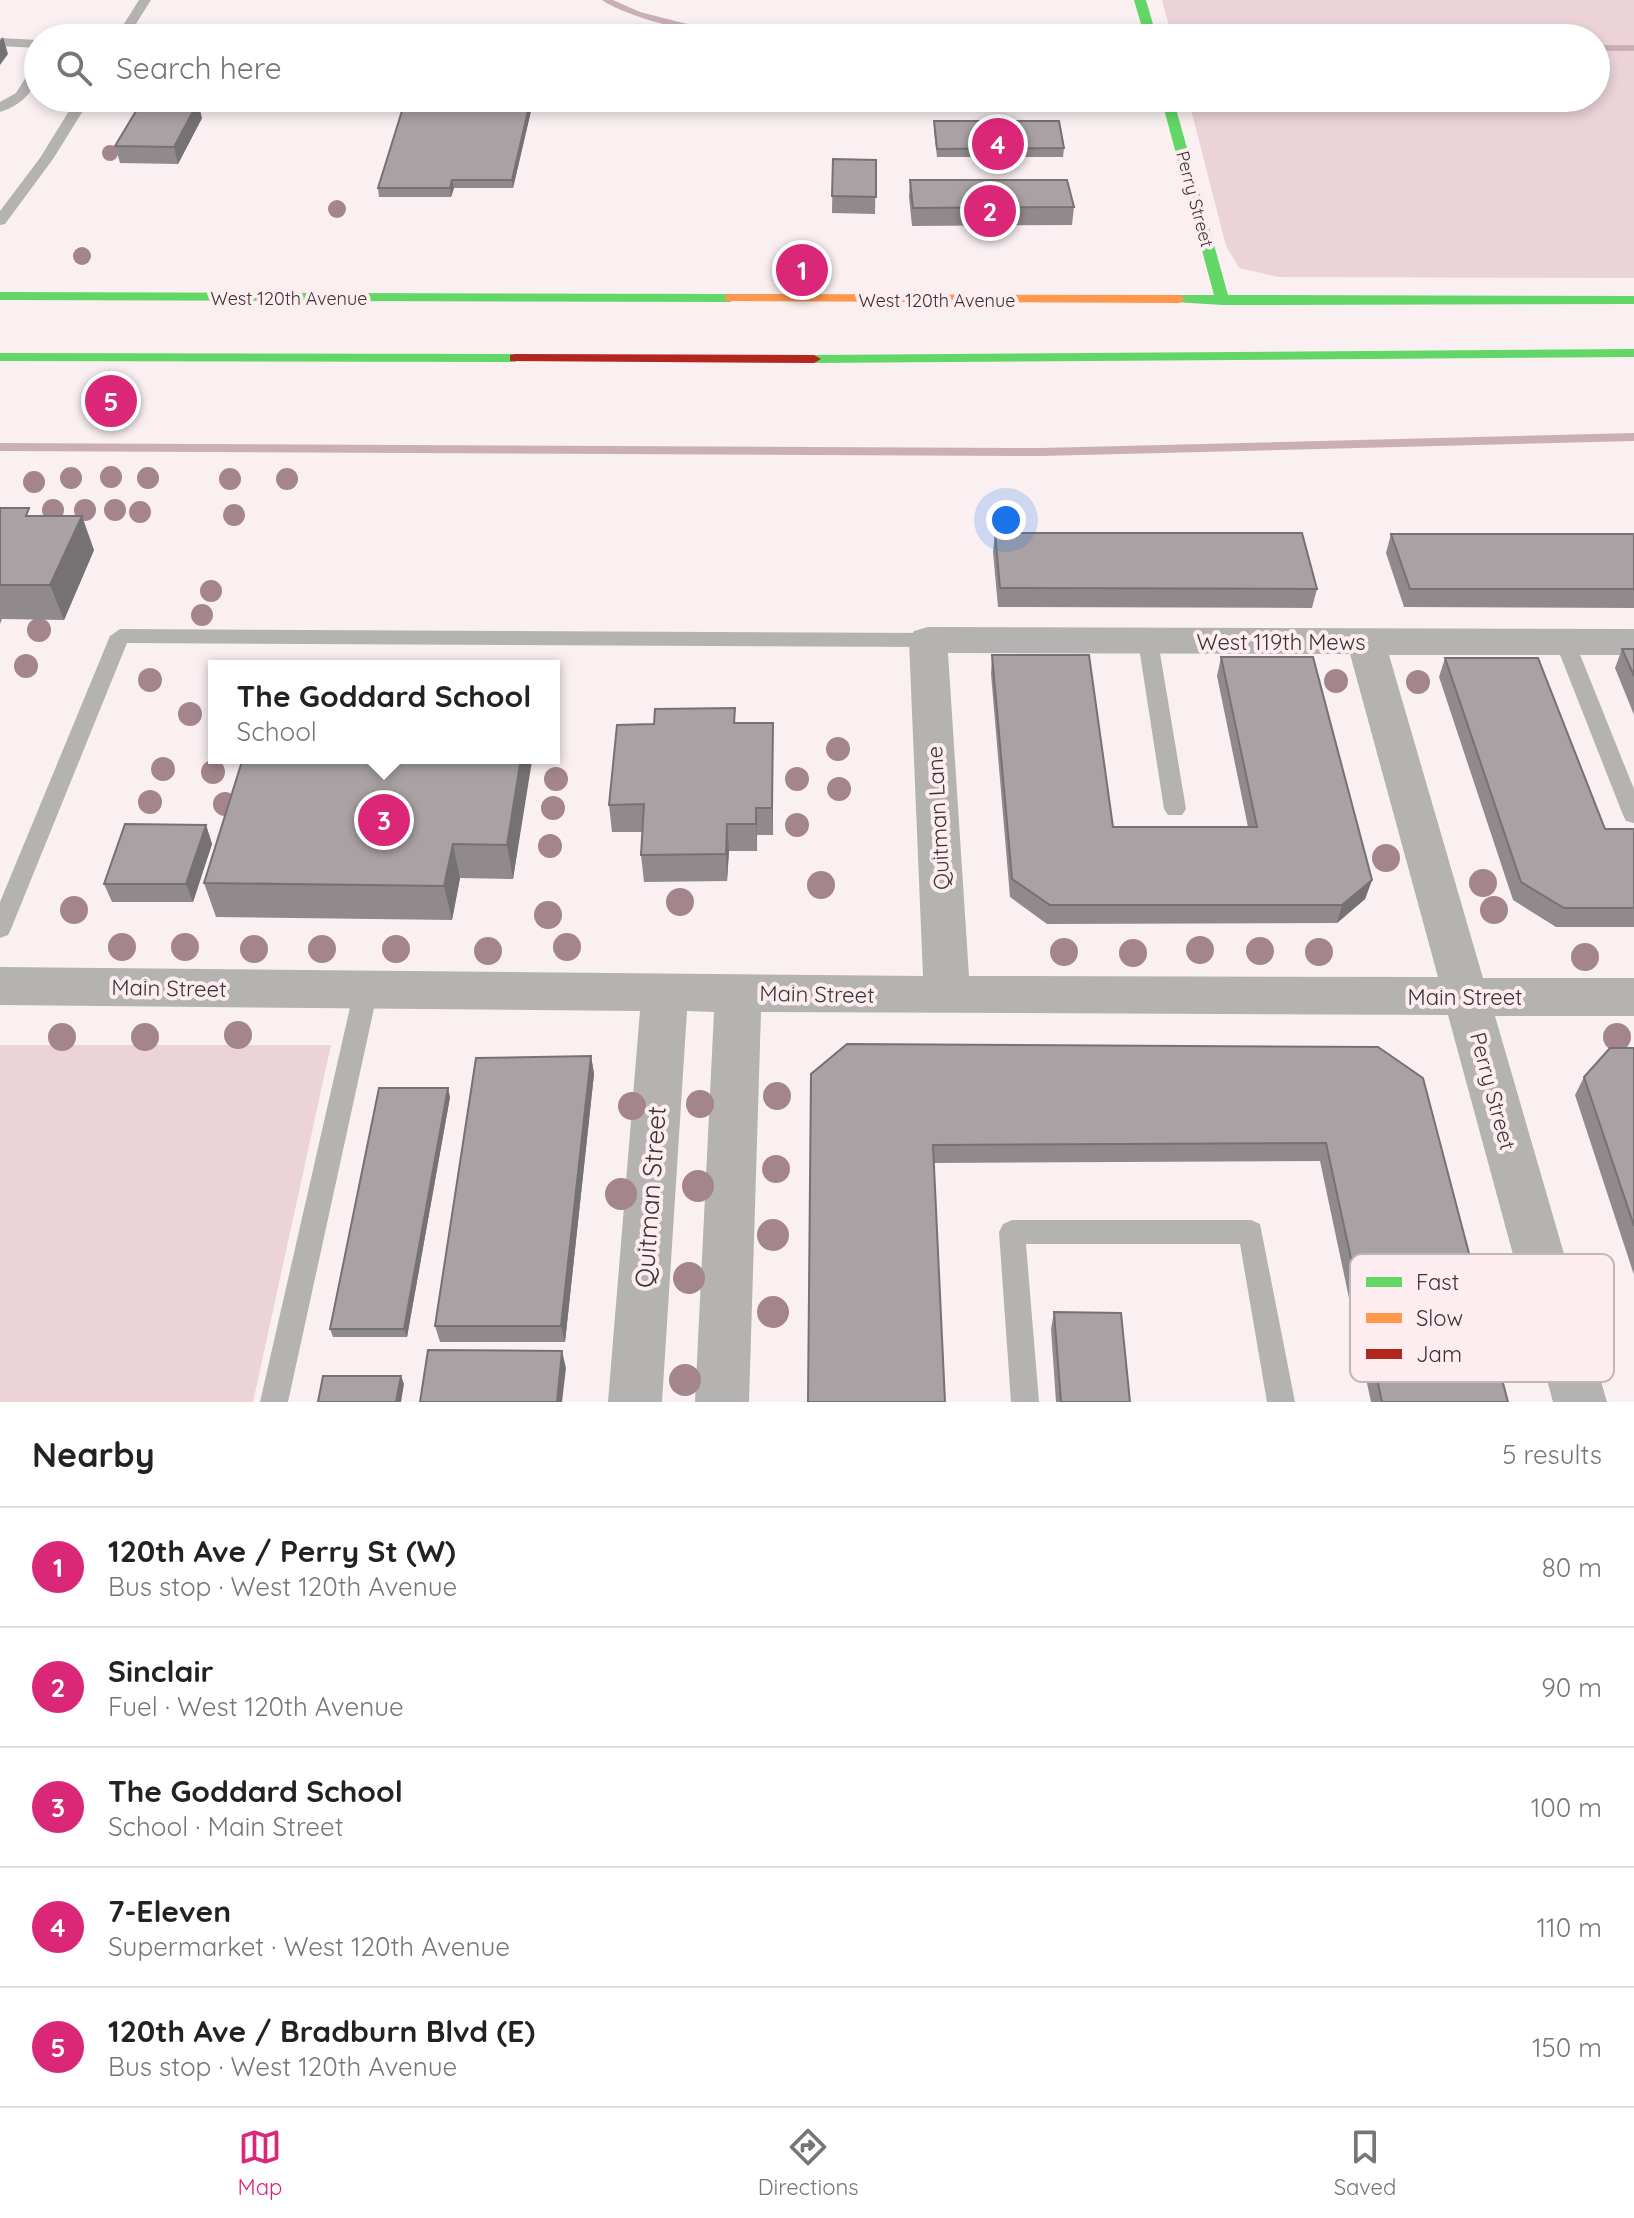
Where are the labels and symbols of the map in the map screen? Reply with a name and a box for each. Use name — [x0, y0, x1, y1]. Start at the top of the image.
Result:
pin: 4 — [972, 114, 1024, 174]
street label: Perry Street — [1171, 148, 1219, 250]
pin: 2 — [964, 181, 1016, 241]
pin: 1 — [776, 240, 828, 300]
street label: West 120th Avenue — [211, 287, 367, 310]
street label: West 120th Avenue — [859, 289, 1015, 312]
pin: 5 — [85, 371, 137, 431]
your location — [986, 500, 1026, 540]
street label: West 119th Mews — [1196, 628, 1366, 656]
street label: Quitman Lane — [920, 745, 956, 891]
pin: 3 — [358, 790, 410, 850]
street label: Main Street — [111, 973, 227, 1003]
street label: Main Street — [759, 979, 875, 1009]
street label: Main Street — [1407, 983, 1523, 1011]
street label: Perry Street — [1464, 1029, 1522, 1153]
street label: Quitman Street — [627, 1105, 673, 1289]
legend — [1350, 1254, 1614, 1382]
text: Fast — [1416, 1268, 1459, 1296]
text: Slow — [1416, 1304, 1463, 1332]
text: Jam — [1416, 1340, 1462, 1368]

